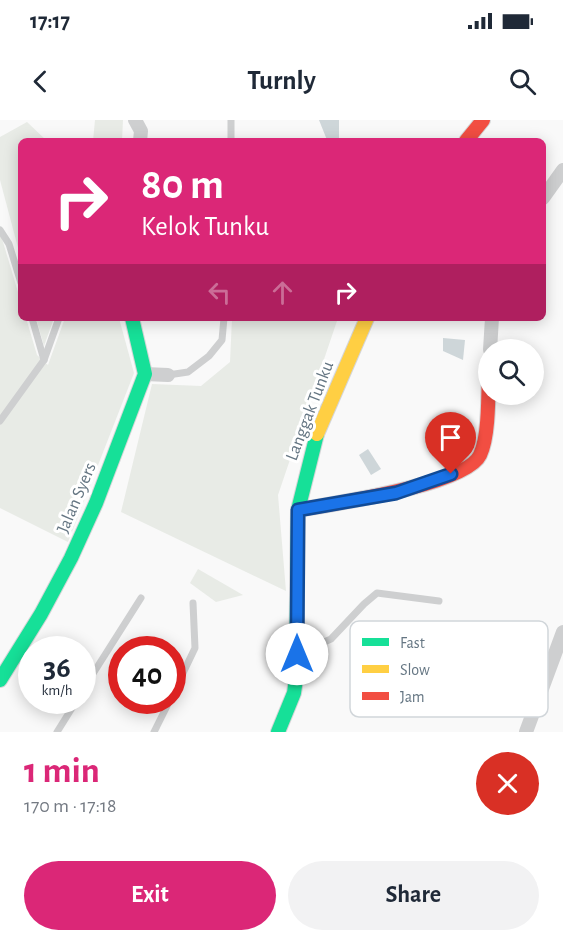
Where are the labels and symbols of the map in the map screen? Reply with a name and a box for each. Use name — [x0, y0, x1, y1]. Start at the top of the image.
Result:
street label: Langgak Tunku — [283, 359, 337, 463]
pin — [425, 412, 476, 474]
street label: Jalan Syers — [54, 460, 100, 536]
legend — [350, 621, 548, 717]
position arrow — [265, 622, 329, 686]
text: Fast — [400, 635, 425, 651]
speed limit sign: 40 — [108, 636, 186, 714]
text: Slow — [400, 662, 430, 678]
text: Jam — [400, 689, 425, 705]

